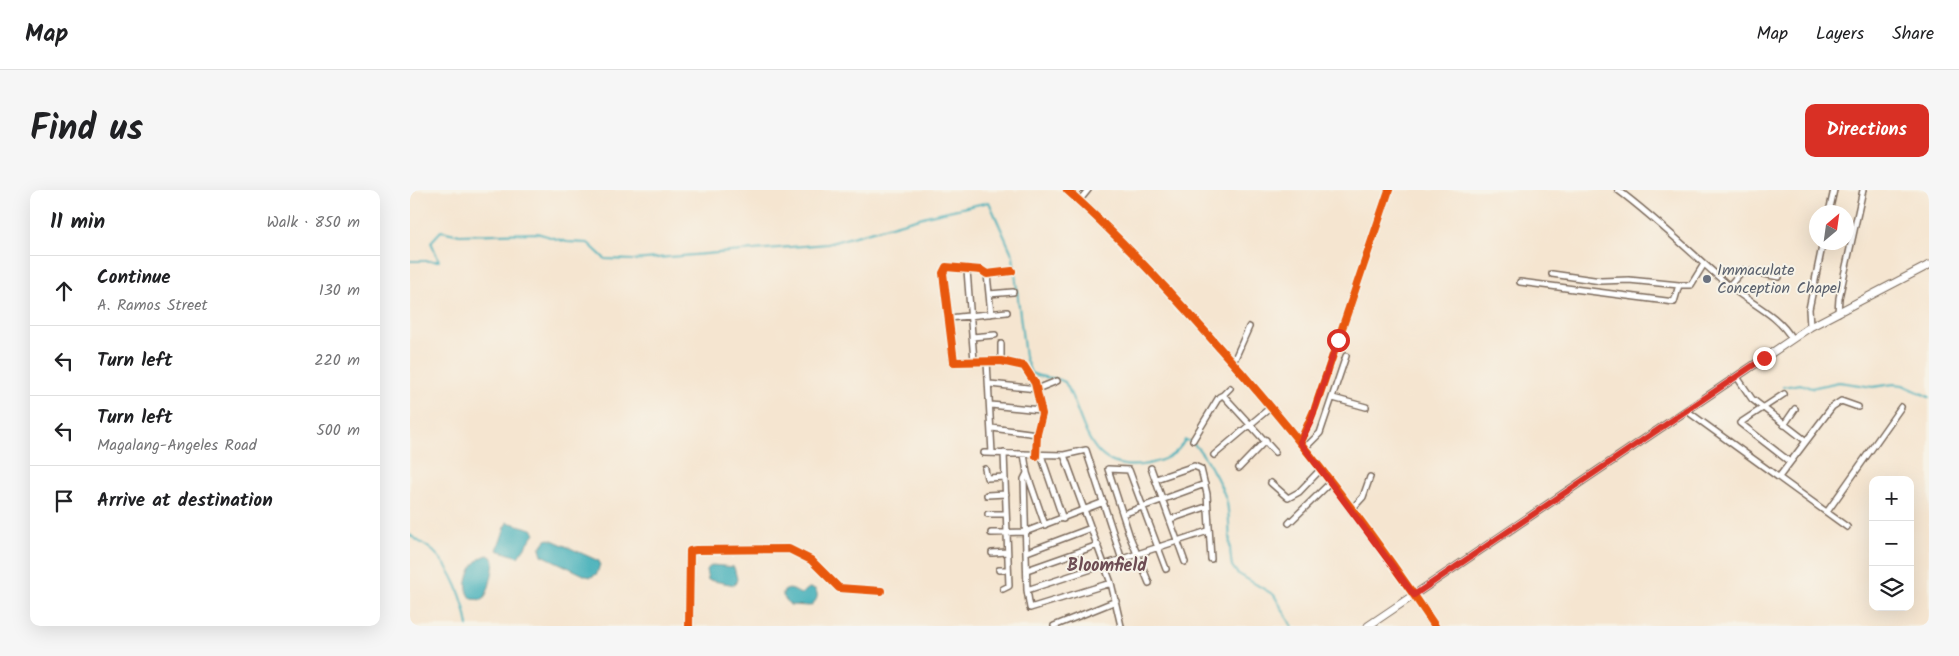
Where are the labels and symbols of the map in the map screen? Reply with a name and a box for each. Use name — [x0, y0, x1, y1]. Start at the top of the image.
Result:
north arrow — [1809, 205, 1854, 250]
place label: Immaculate Conception Chapel — [1717, 258, 1841, 301]
marker: Immaculate Conception Chapel — [1701, 273, 1713, 285]
route start — [1327, 329, 1350, 352]
route end — [1753, 347, 1776, 370]
district label: Bloomfield — [1067, 552, 1147, 581]

